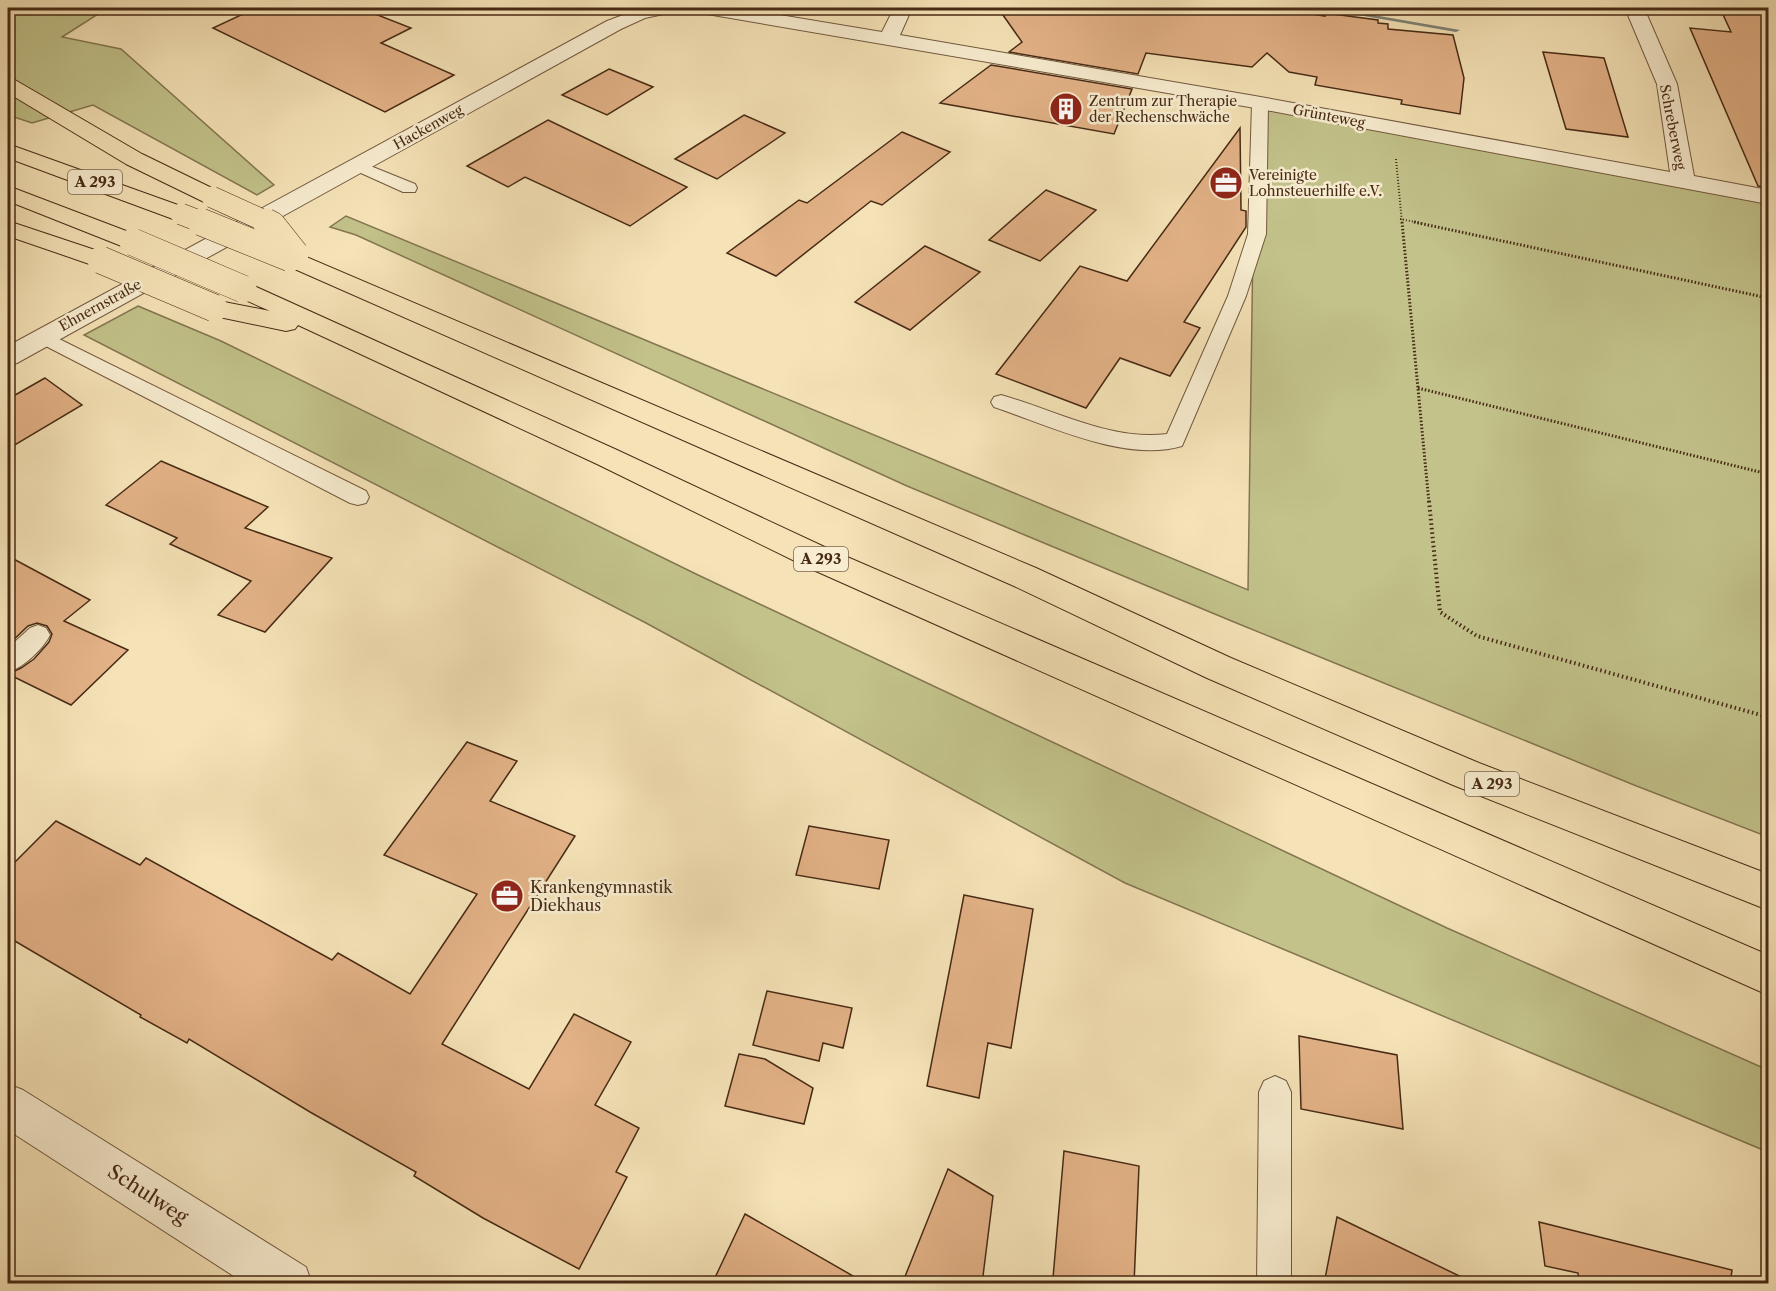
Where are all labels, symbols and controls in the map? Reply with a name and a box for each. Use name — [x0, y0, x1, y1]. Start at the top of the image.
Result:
street label: Schreberweg — [1656, 83, 1690, 172]
building icon: Zentrum zur Therapie der Rechenschwäche — [1048, 91, 1084, 127]
place label: Zentrum zur Therapie der Rechenschwäche — [1089, 92, 1237, 126]
street label: Hackenweg — [390, 100, 467, 154]
street label: Grünteweg — [1291, 100, 1367, 132]
office icon: Vereinigte Lohnsteuerhilfe e.V. — [1208, 165, 1244, 201]
place label: Vereinigte Lohnsteuerhilfe e.V. — [1248, 166, 1382, 200]
road number: A 293 — [68, 170, 122, 194]
street label: Ehnernstraße — [56, 275, 144, 335]
road number: A 293 — [794, 547, 848, 571]
road number: A 293 — [1465, 772, 1519, 796]
place label: Krankengymnastik Diekhaus — [530, 877, 673, 915]
office icon: Krankengymnastik Diekhaus — [489, 878, 525, 914]
street label: Schulweg — [103, 1159, 193, 1229]

